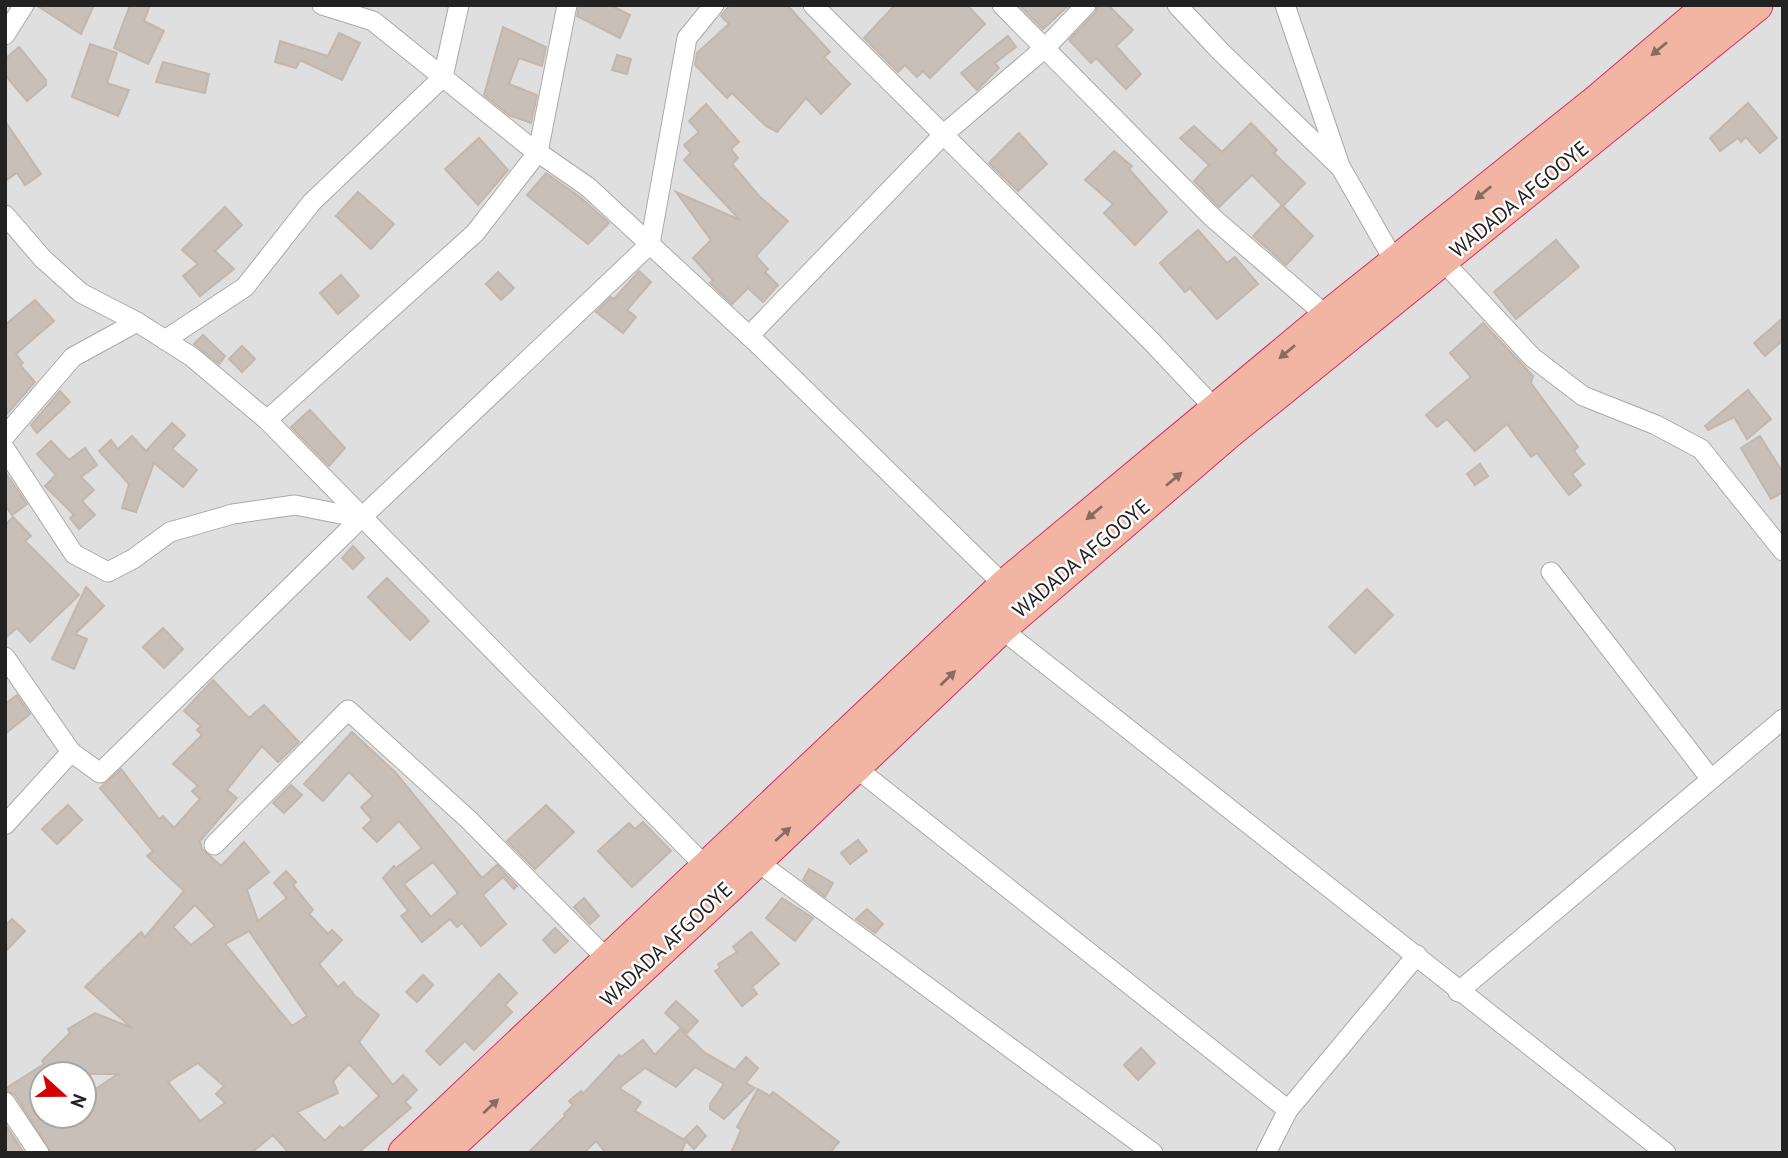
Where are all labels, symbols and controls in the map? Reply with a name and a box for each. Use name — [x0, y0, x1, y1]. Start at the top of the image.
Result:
one-way arrow — [1651, 41, 1668, 56]
street label: WADADA AFGOOYE — [1444, 135, 1594, 263]
one-way arrow — [1475, 186, 1493, 201]
one-way arrow — [1279, 344, 1296, 359]
one-way arrow — [1165, 471, 1183, 487]
street label: WADADA AFGOOYE — [1007, 493, 1155, 623]
one-way arrow — [1085, 505, 1102, 520]
one-way arrow — [939, 670, 956, 686]
one-way arrow — [774, 826, 792, 842]
street label: WADADA AFGOOYE — [594, 876, 738, 1012]
north arrow — [28, 1060, 98, 1130]
text: N — [65, 1091, 92, 1111]
one-way arrow — [482, 1098, 500, 1114]

